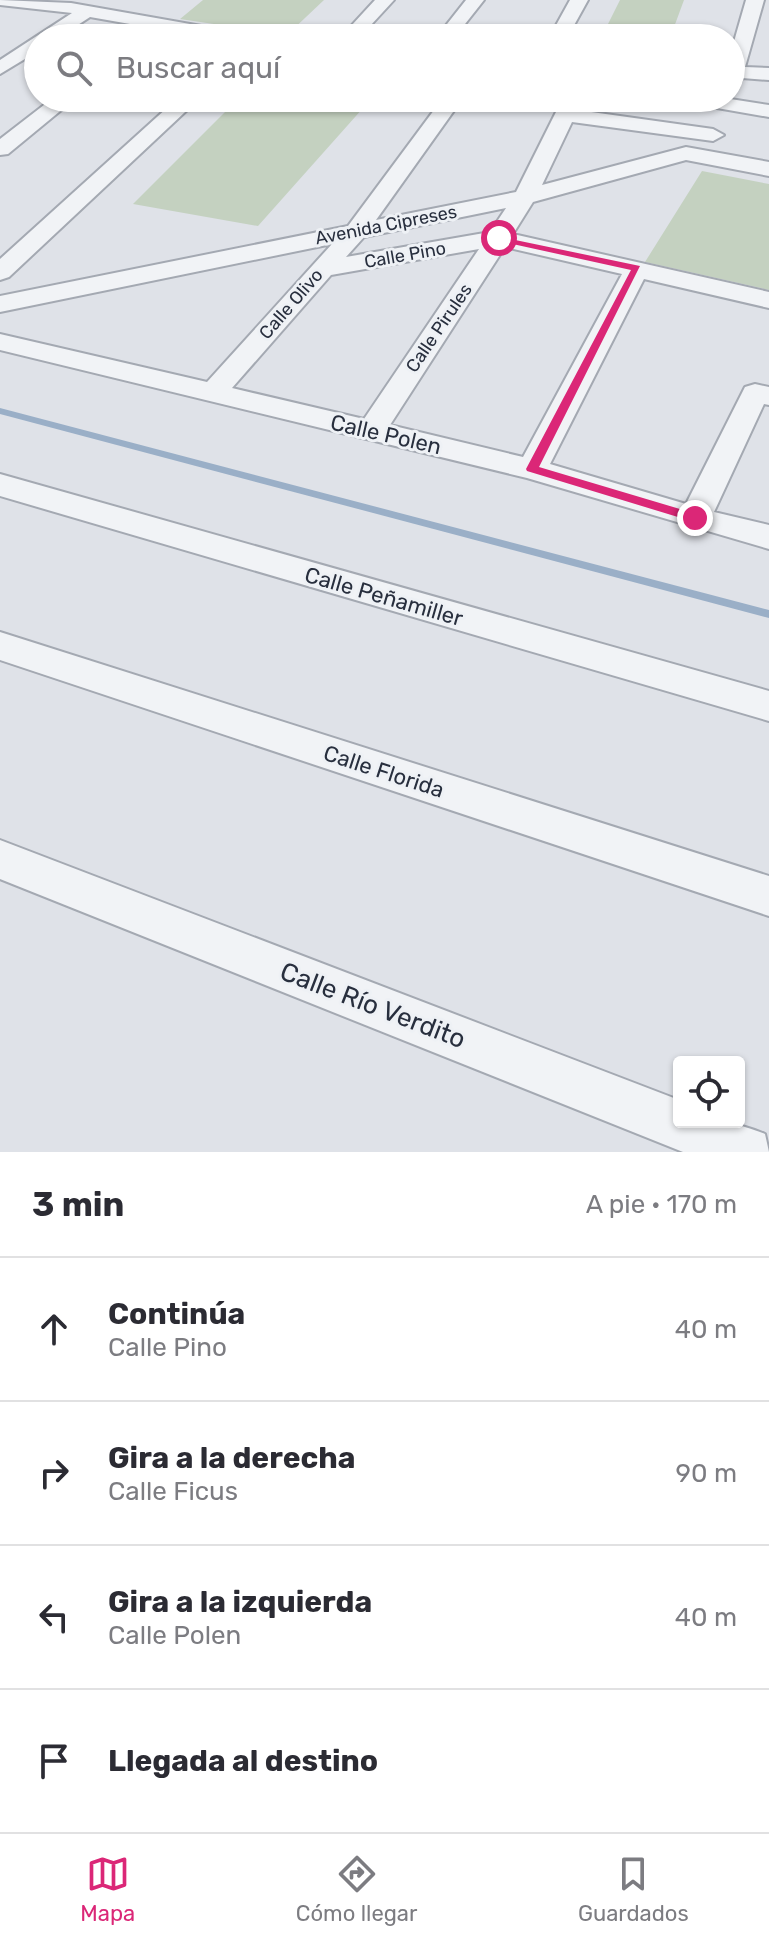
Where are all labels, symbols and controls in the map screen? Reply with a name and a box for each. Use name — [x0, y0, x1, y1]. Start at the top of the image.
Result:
search box — [24, 24, 745, 112]
icon: search — [52, 46, 96, 90]
text: Buscar aquí — [116, 50, 280, 86]
street label: Avenida Cipreses — [313, 200, 459, 250]
route start — [481, 220, 517, 256]
street label: Calle Pino — [363, 237, 447, 273]
street label: Calle Olivo — [254, 264, 328, 344]
street label: Calle Pirules — [401, 279, 477, 377]
street label: Calle Polen — [328, 409, 444, 460]
route end — [677, 500, 713, 536]
street label: Calle Peñamiller — [302, 561, 467, 632]
street label: Calle Florida — [320, 739, 447, 804]
street label: Calle Río Verdito — [276, 956, 470, 1055]
map controls — [673, 1056, 745, 1128]
button: locate — [673, 1056, 745, 1128]
text: 3 min — [32, 1184, 124, 1225]
text: A pie · 170 m — [586, 1189, 737, 1220]
text: Continúa — [108, 1296, 245, 1332]
icon: ahead — [32, 1307, 76, 1351]
text: 40 m — [675, 1314, 737, 1345]
text: Calle Pino — [108, 1332, 227, 1363]
text: Gira a la derecha — [108, 1440, 355, 1476]
icon: right — [32, 1451, 76, 1495]
text: 90 m — [676, 1458, 737, 1489]
text: Calle Ficus — [108, 1476, 238, 1507]
text: Gira a la izquierda — [108, 1584, 372, 1620]
icon: left — [32, 1595, 76, 1639]
text: 40 m — [675, 1602, 737, 1633]
text: Calle Polen — [108, 1620, 241, 1651]
icon: arrive — [32, 1739, 76, 1783]
text: Llegada al destino — [108, 1743, 378, 1779]
tab: Mapa — [80, 1852, 135, 1927]
tab: Cómo llegar — [296, 1852, 417, 1927]
tab: Guardados — [578, 1852, 689, 1927]

